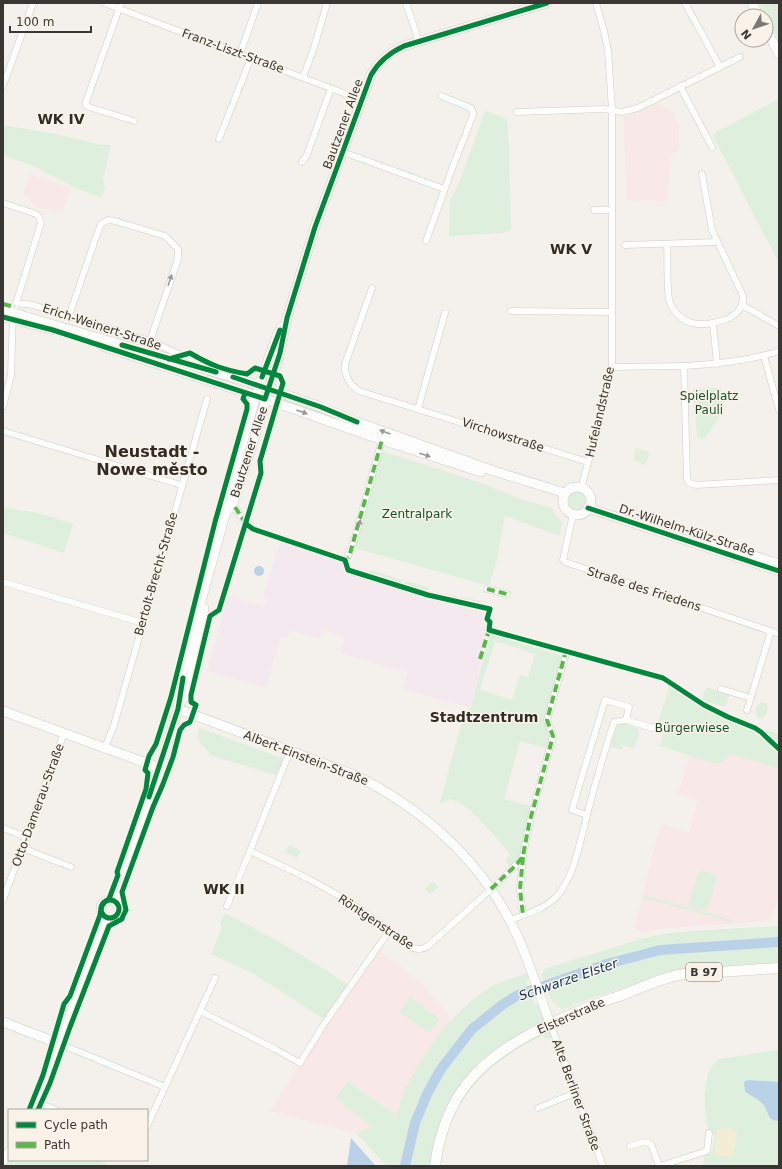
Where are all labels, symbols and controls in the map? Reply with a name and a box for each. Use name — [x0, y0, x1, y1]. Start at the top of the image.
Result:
scale bar — [10, 8, 91, 34]
north arrow — [734, 8, 774, 48]
text: 100 m — [16, 15, 54, 29]
street label: Franz-Liszt-Straße — [180, 26, 286, 76]
text: N — [739, 26, 755, 42]
street label: Bautzener Allee — [320, 77, 366, 171]
district label: WK IV — [37, 111, 85, 127]
district label: WK V — [550, 241, 592, 257]
one-way arrow — [168, 274, 174, 286]
street label: Erich-Weinert-Straße — [41, 301, 163, 353]
street label: Hufelandstraße — [583, 365, 617, 459]
park label: Spielplatz Pauli — [680, 389, 738, 417]
street label: Bautzener Allee — [228, 405, 270, 499]
one-way arrow — [296, 409, 308, 415]
street label: Virchowstraße — [460, 415, 546, 455]
one-way arrow — [378, 429, 390, 435]
district label: Neustadt - Nowe město — [96, 442, 208, 479]
one-way arrow — [419, 452, 431, 458]
street label: Dr.-Wilhelm-Külz-Straße — [617, 501, 757, 559]
park label: Zentralpark — [382, 507, 452, 521]
street label: Bertolt-Brecht-Straße — [132, 511, 180, 637]
one-way arrow — [356, 518, 362, 531]
street label: Straße des Friedens — [585, 564, 703, 614]
district label: Stadtzentrum — [430, 709, 538, 725]
park label: Bürgerwiese — [655, 721, 729, 735]
street label: Albert-Einstein-Straße — [242, 728, 370, 788]
street label: Otto-Damerau-Straße — [9, 741, 67, 869]
district label: WK II — [203, 881, 245, 897]
street label: Röntgenstraße — [336, 892, 416, 952]
water label: Schwarze Elster — [517, 955, 621, 1003]
road number: B 97 — [686, 963, 722, 981]
street label: Elsterstraße — [535, 995, 607, 1037]
street label: Alte Berliner Straße — [549, 1037, 603, 1153]
legend — [8, 1109, 148, 1161]
text: Cycle path — [44, 1118, 108, 1132]
text: Path — [44, 1138, 70, 1152]

